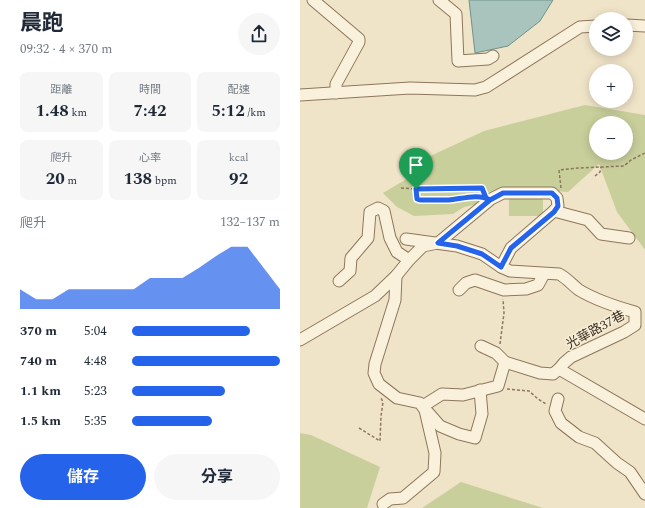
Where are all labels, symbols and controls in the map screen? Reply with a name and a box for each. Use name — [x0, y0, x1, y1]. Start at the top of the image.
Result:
text: 晨跑 — [20, 7, 64, 40]
map controls — [589, 12, 633, 160]
button: layers — [589, 12, 633, 56]
button: share — [238, 13, 280, 55]
text: 09:32 · 4 × 370 m — [20, 39, 112, 59]
button: + — [589, 64, 633, 108]
text: 距離 — [50, 81, 72, 98]
text: 時間 — [139, 81, 161, 98]
text: 配速 — [228, 81, 250, 98]
text: 1.48 — [36, 98, 69, 124]
text: 7:42 — [133, 98, 167, 124]
text: 5:12 — [212, 98, 245, 124]
text: km — [69, 104, 87, 121]
text: /km — [245, 104, 266, 121]
button: − — [589, 116, 633, 160]
pin — [399, 148, 433, 189]
text: 爬升 — [50, 149, 72, 166]
text: 心率 — [139, 149, 161, 166]
text: kcal — [229, 149, 249, 166]
icon: arrive — [405, 154, 427, 176]
text: 20 — [46, 166, 65, 192]
text: 138 — [123, 166, 152, 192]
text: 92 — [229, 166, 248, 192]
text: m — [65, 172, 77, 189]
text: bpm — [152, 172, 177, 189]
text: 132–137 m — [220, 212, 280, 232]
text: 爬升 — [20, 213, 46, 233]
street label: 光華路37巷 — [562, 305, 629, 354]
text: 370 m — [20, 321, 57, 341]
text: 5:04 — [84, 321, 107, 341]
text: 740 m — [20, 351, 57, 371]
text: 4:48 — [84, 351, 107, 371]
text: 1.1 km — [20, 381, 61, 401]
text: 5:23 — [84, 381, 107, 401]
text: 1.5 km — [20, 411, 61, 431]
text: 5:35 — [84, 411, 107, 431]
button: 儲存 — [20, 454, 146, 500]
button: 分享 — [154, 454, 280, 500]

